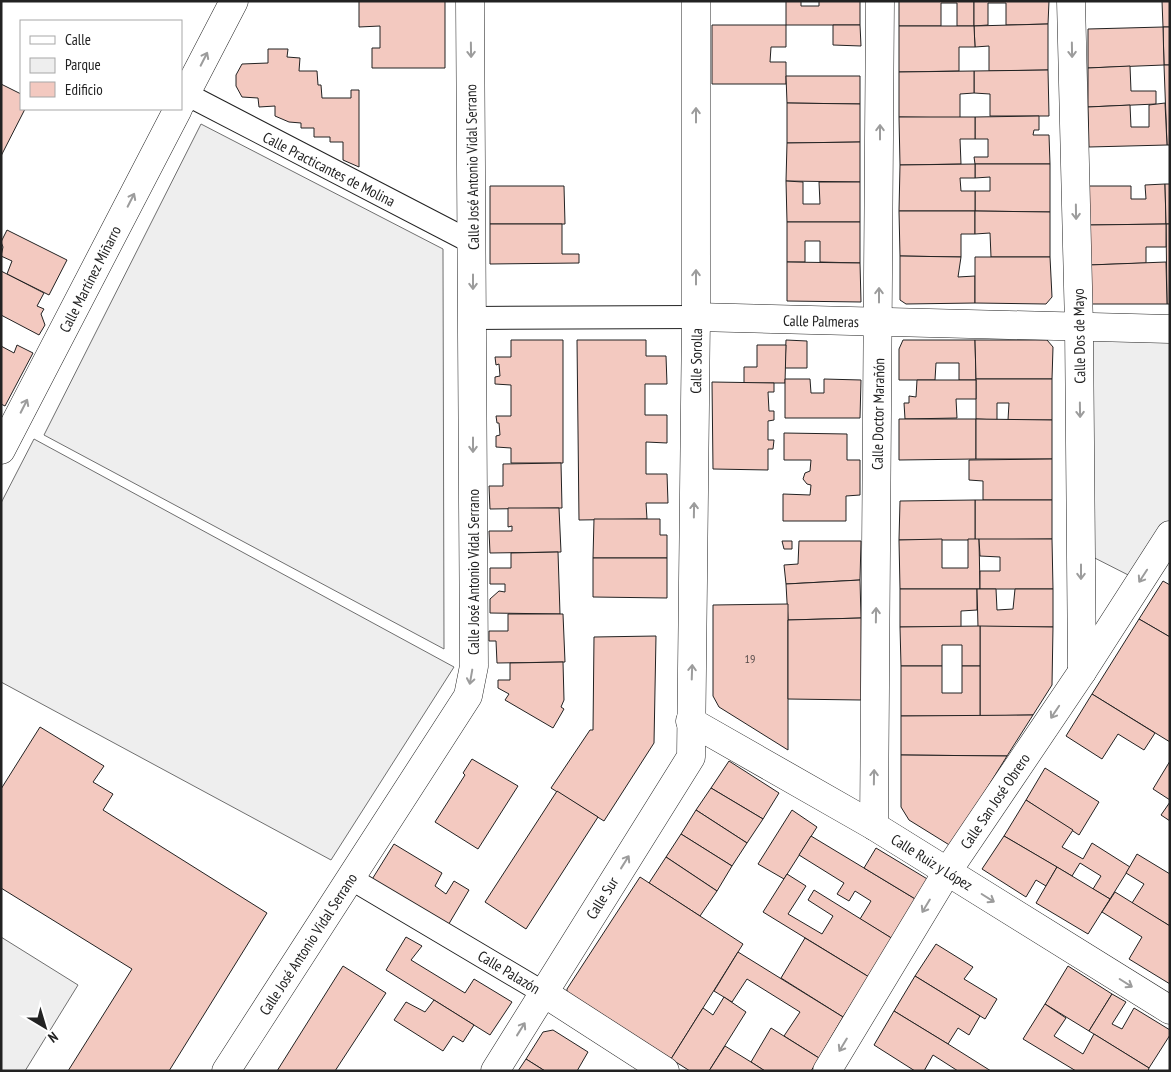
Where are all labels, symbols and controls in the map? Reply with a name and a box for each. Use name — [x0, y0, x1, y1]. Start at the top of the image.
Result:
legend — [20, 20, 182, 110]
text: Calle — [65, 30, 91, 49]
one-way arrow — [466, 42, 476, 58]
one-way arrow — [1068, 42, 1077, 58]
one-way arrow — [199, 52, 209, 67]
text: Parque — [65, 55, 101, 74]
text: Edificio — [65, 80, 103, 99]
street label: Calle José Antonio Vidal Serrano — [461, 84, 483, 250]
one-way arrow — [691, 107, 701, 123]
one-way arrow — [875, 125, 885, 141]
street label: Calle Practicantes de Molina — [260, 127, 398, 211]
one-way arrow — [127, 193, 136, 208]
one-way arrow — [1071, 204, 1081, 220]
street label: Calle Martínez Miñarro — [55, 222, 125, 336]
one-way arrow — [691, 269, 701, 286]
one-way arrow — [468, 274, 478, 290]
one-way arrow — [874, 287, 884, 304]
street label: Calle Dos de Mayo — [1069, 288, 1089, 384]
street label: Calle Palmeras — [783, 311, 859, 331]
street label: Calle Sorolla — [686, 328, 706, 394]
street label: Calle Doctor Marañón — [868, 358, 888, 470]
one-way arrow — [19, 399, 29, 414]
one-way arrow — [1075, 402, 1085, 418]
one-way arrow — [468, 436, 478, 453]
street label: Calle José Antonio Vidal Serrano — [464, 489, 483, 655]
one-way arrow — [689, 502, 699, 518]
one-way arrow — [1076, 564, 1086, 580]
one-way arrow — [1138, 568, 1148, 582]
one-way arrow — [871, 607, 881, 624]
house number: 19 — [745, 651, 755, 666]
one-way arrow — [688, 664, 697, 680]
one-way arrow — [466, 669, 476, 685]
one-way arrow — [1050, 705, 1060, 719]
street label: Calle San José Obrero — [956, 750, 1034, 852]
one-way arrow — [869, 769, 879, 786]
street label: Calle Ruiz y López — [888, 829, 976, 895]
one-way arrow — [621, 855, 631, 869]
street label: Calle José Antonio Vidal Serrano — [255, 869, 361, 1019]
street label: Calle Sur — [582, 873, 623, 923]
one-way arrow — [981, 893, 995, 903]
one-way arrow — [921, 898, 931, 912]
street label: Calle Palazón — [474, 946, 544, 998]
one-way arrow — [1119, 979, 1133, 989]
north arrow — [20, 1002, 70, 1052]
one-way arrow — [516, 1023, 526, 1037]
text: N — [44, 1028, 62, 1047]
one-way arrow — [837, 1038, 847, 1052]

